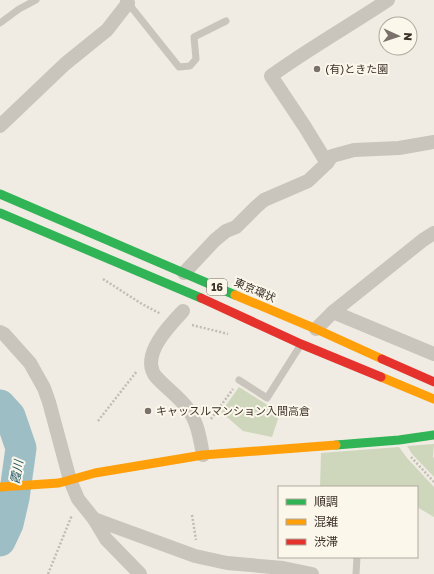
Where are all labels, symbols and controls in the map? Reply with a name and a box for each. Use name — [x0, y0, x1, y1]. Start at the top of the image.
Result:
north arrow — [378, 16, 418, 56]
text: N — [402, 32, 415, 41]
place label: (有)ときた園 — [325, 62, 388, 75]
marker: (有)ときた園 — [312, 64, 322, 74]
street label: 東京環状 — [232, 275, 279, 305]
road number: 16 — [207, 279, 227, 295]
place label: キャッスルマンション入間高倉 — [156, 404, 310, 417]
marker: キャッスルマンション入間高倉 — [143, 406, 153, 416]
water label: 霞川 — [7, 457, 26, 485]
legend — [278, 486, 418, 558]
text: 順調 — [314, 494, 338, 509]
text: 混雑 — [314, 514, 338, 529]
text: 渋滞 — [314, 534, 338, 549]

